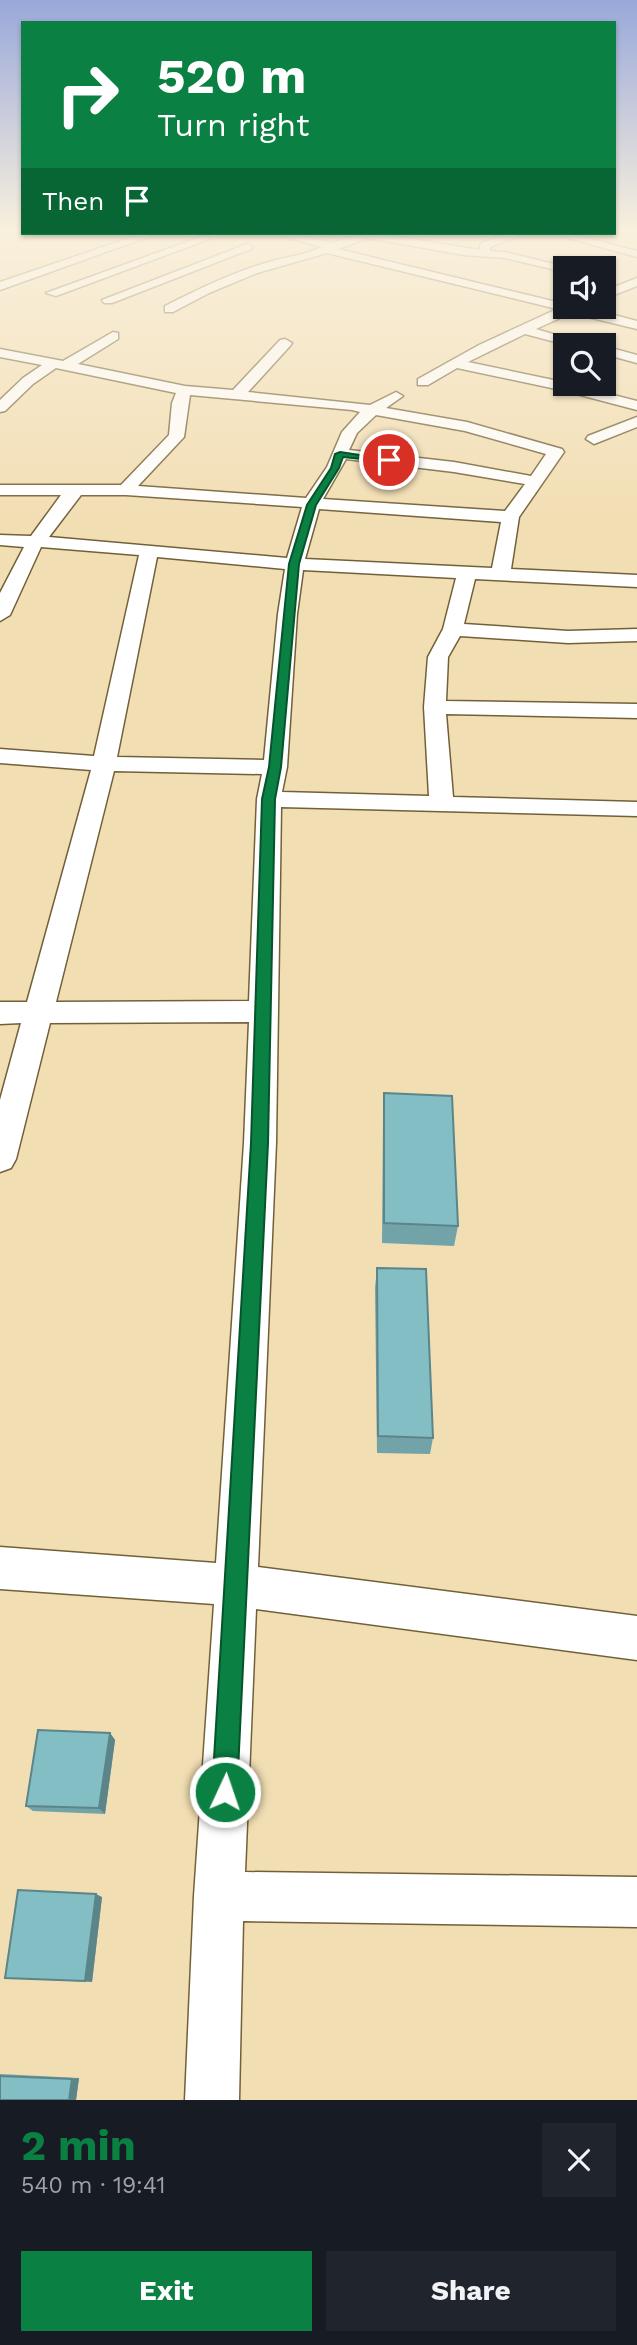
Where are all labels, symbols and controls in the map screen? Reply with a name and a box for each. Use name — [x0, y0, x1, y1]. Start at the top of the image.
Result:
text: 520 m — [157, 47, 306, 105]
icon: right — [42, 49, 133, 140]
text: Turn right — [157, 106, 309, 144]
icon: arrive — [118, 182, 156, 220]
text: Then — [42, 186, 104, 216]
map controls — [553, 256, 616, 396]
button: sound — [553, 256, 616, 319]
button: search — [553, 333, 616, 396]
pin — [359, 430, 419, 490]
icon: arrive — [370, 441, 408, 479]
position arrow — [188, 1755, 262, 1829]
text: 2 min — [21, 2121, 136, 2170]
button: close — [542, 2123, 616, 2197]
text: 540 m · 19:41 — [21, 2172, 166, 2199]
button: Exit — [21, 2251, 312, 2331]
button: Share — [326, 2251, 616, 2331]

